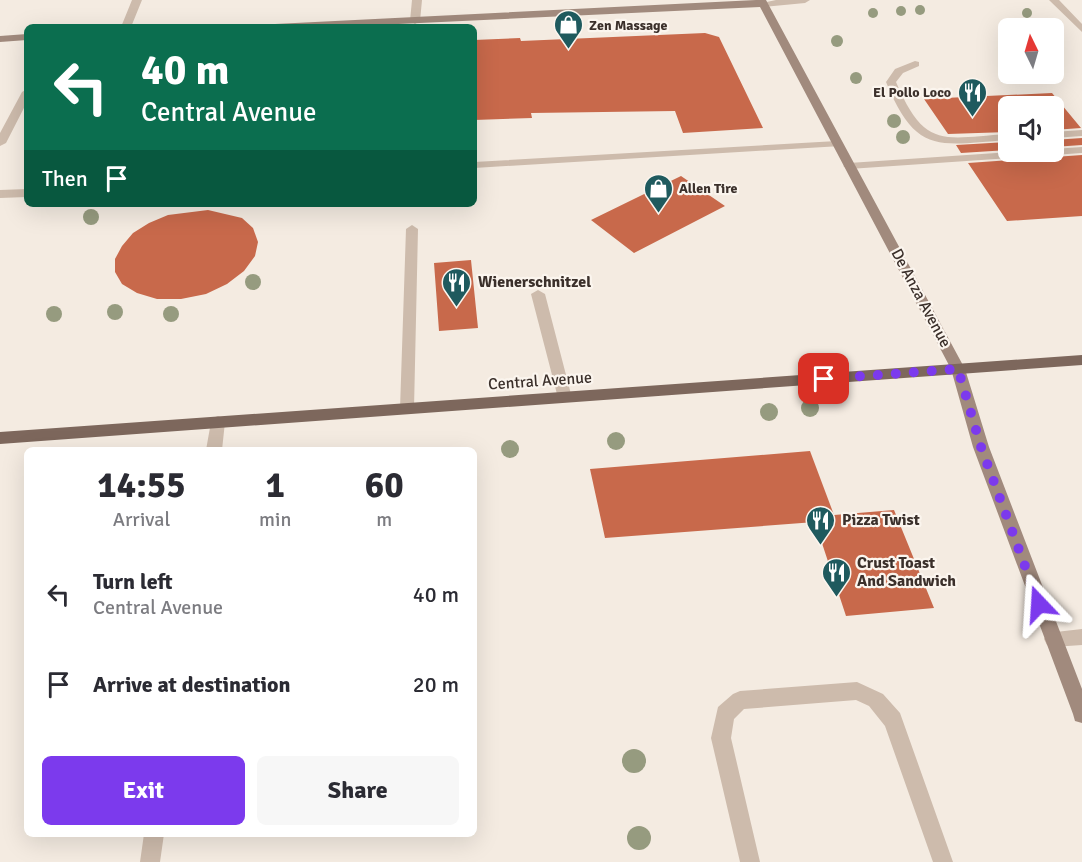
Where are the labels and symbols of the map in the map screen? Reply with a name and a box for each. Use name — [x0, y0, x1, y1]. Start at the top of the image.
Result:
shop icon: Zen Massage — [552, 9, 584, 51]
place label: Zen Massage — [589, 17, 668, 34]
north arrow — [998, 18, 1064, 84]
restaurant icon: El Pollo Loco — [956, 76, 988, 118]
place label: El Pollo Loco — [873, 84, 951, 101]
shop icon: Allen Tire — [642, 172, 674, 214]
place label: Allen Tire — [679, 180, 738, 197]
street label: De Anza Avenue — [887, 245, 955, 351]
restaurant icon: Wienerschnitzel — [441, 266, 473, 308]
place label: Wienerschnitzel — [478, 272, 591, 292]
pin — [798, 353, 849, 404]
street label: Central Avenue — [487, 367, 593, 395]
restaurant icon: Pizza Twist — [805, 504, 837, 546]
place label: Pizza Twist — [842, 510, 920, 530]
place label: Crust Toast And Sandwich — [857, 553, 956, 591]
restaurant icon: Crust Toast And Sandwich — [820, 556, 852, 598]
position arrow — [1007, 572, 1071, 636]

